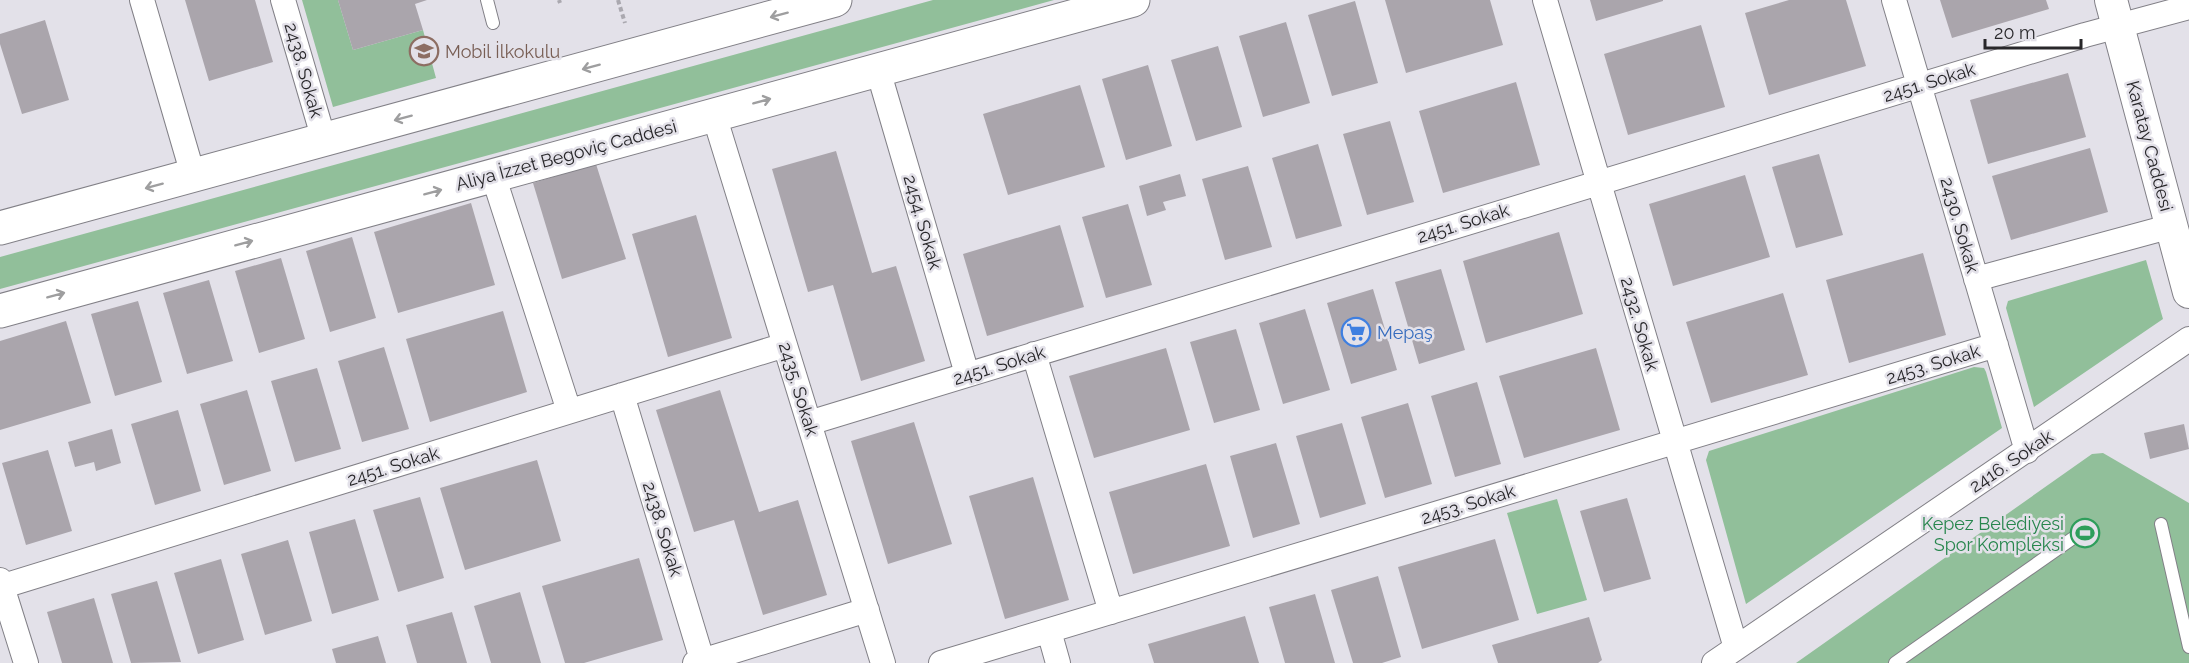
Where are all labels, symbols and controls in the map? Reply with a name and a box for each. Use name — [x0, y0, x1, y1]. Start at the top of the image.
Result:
one-way arrow — [770, 10, 789, 22]
scale bar — [1985, 12, 2081, 50]
street label: 2438. Sokak — [280, 20, 328, 120]
text: 20 m — [1994, 22, 2036, 43]
school or university icon: Mobil İlkokulu — [408, 35, 440, 67]
place label: Mobil İlkokulu — [445, 41, 560, 62]
street label: 2451. Sokak — [1880, 58, 1978, 106]
one-way arrow — [582, 62, 601, 73]
street label: Karatay Caddesi — [2122, 78, 2178, 214]
one-way arrow — [752, 95, 771, 107]
one-way arrow — [393, 113, 412, 125]
street label: Aliya İzzet Begoviç Caddesi — [453, 115, 679, 195]
street label: 2454. Sokak — [899, 172, 947, 272]
street label: 2430. Sokak — [1936, 175, 1984, 276]
one-way arrow — [145, 181, 164, 192]
one-way arrow — [423, 186, 442, 197]
street label: 2451. Sokak — [1414, 199, 1512, 247]
one-way arrow — [235, 237, 254, 249]
street label: 2432. Sokak — [1617, 275, 1664, 374]
one-way arrow — [47, 289, 66, 300]
supermarket icon: Mepaş — [1340, 316, 1372, 348]
place label: Mepaş — [1377, 322, 1433, 343]
street label: 2435. Sokak — [775, 339, 823, 439]
street label: 2453. Sokak — [1883, 340, 1983, 388]
street label: 2451. Sokak — [950, 341, 1048, 389]
street label: 2416. Sokak — [1965, 425, 2057, 497]
street label: 2451. Sokak — [344, 442, 442, 490]
street label: 2438. Sokak — [639, 479, 687, 579]
street label: 2453. Sokak — [1418, 480, 1518, 528]
place label: Kepez Belediyesi Spor Kompleksi — [1922, 513, 2064, 555]
sports icon: Kepez Belediyesi Spor Kompleksi — [2069, 517, 2101, 549]

